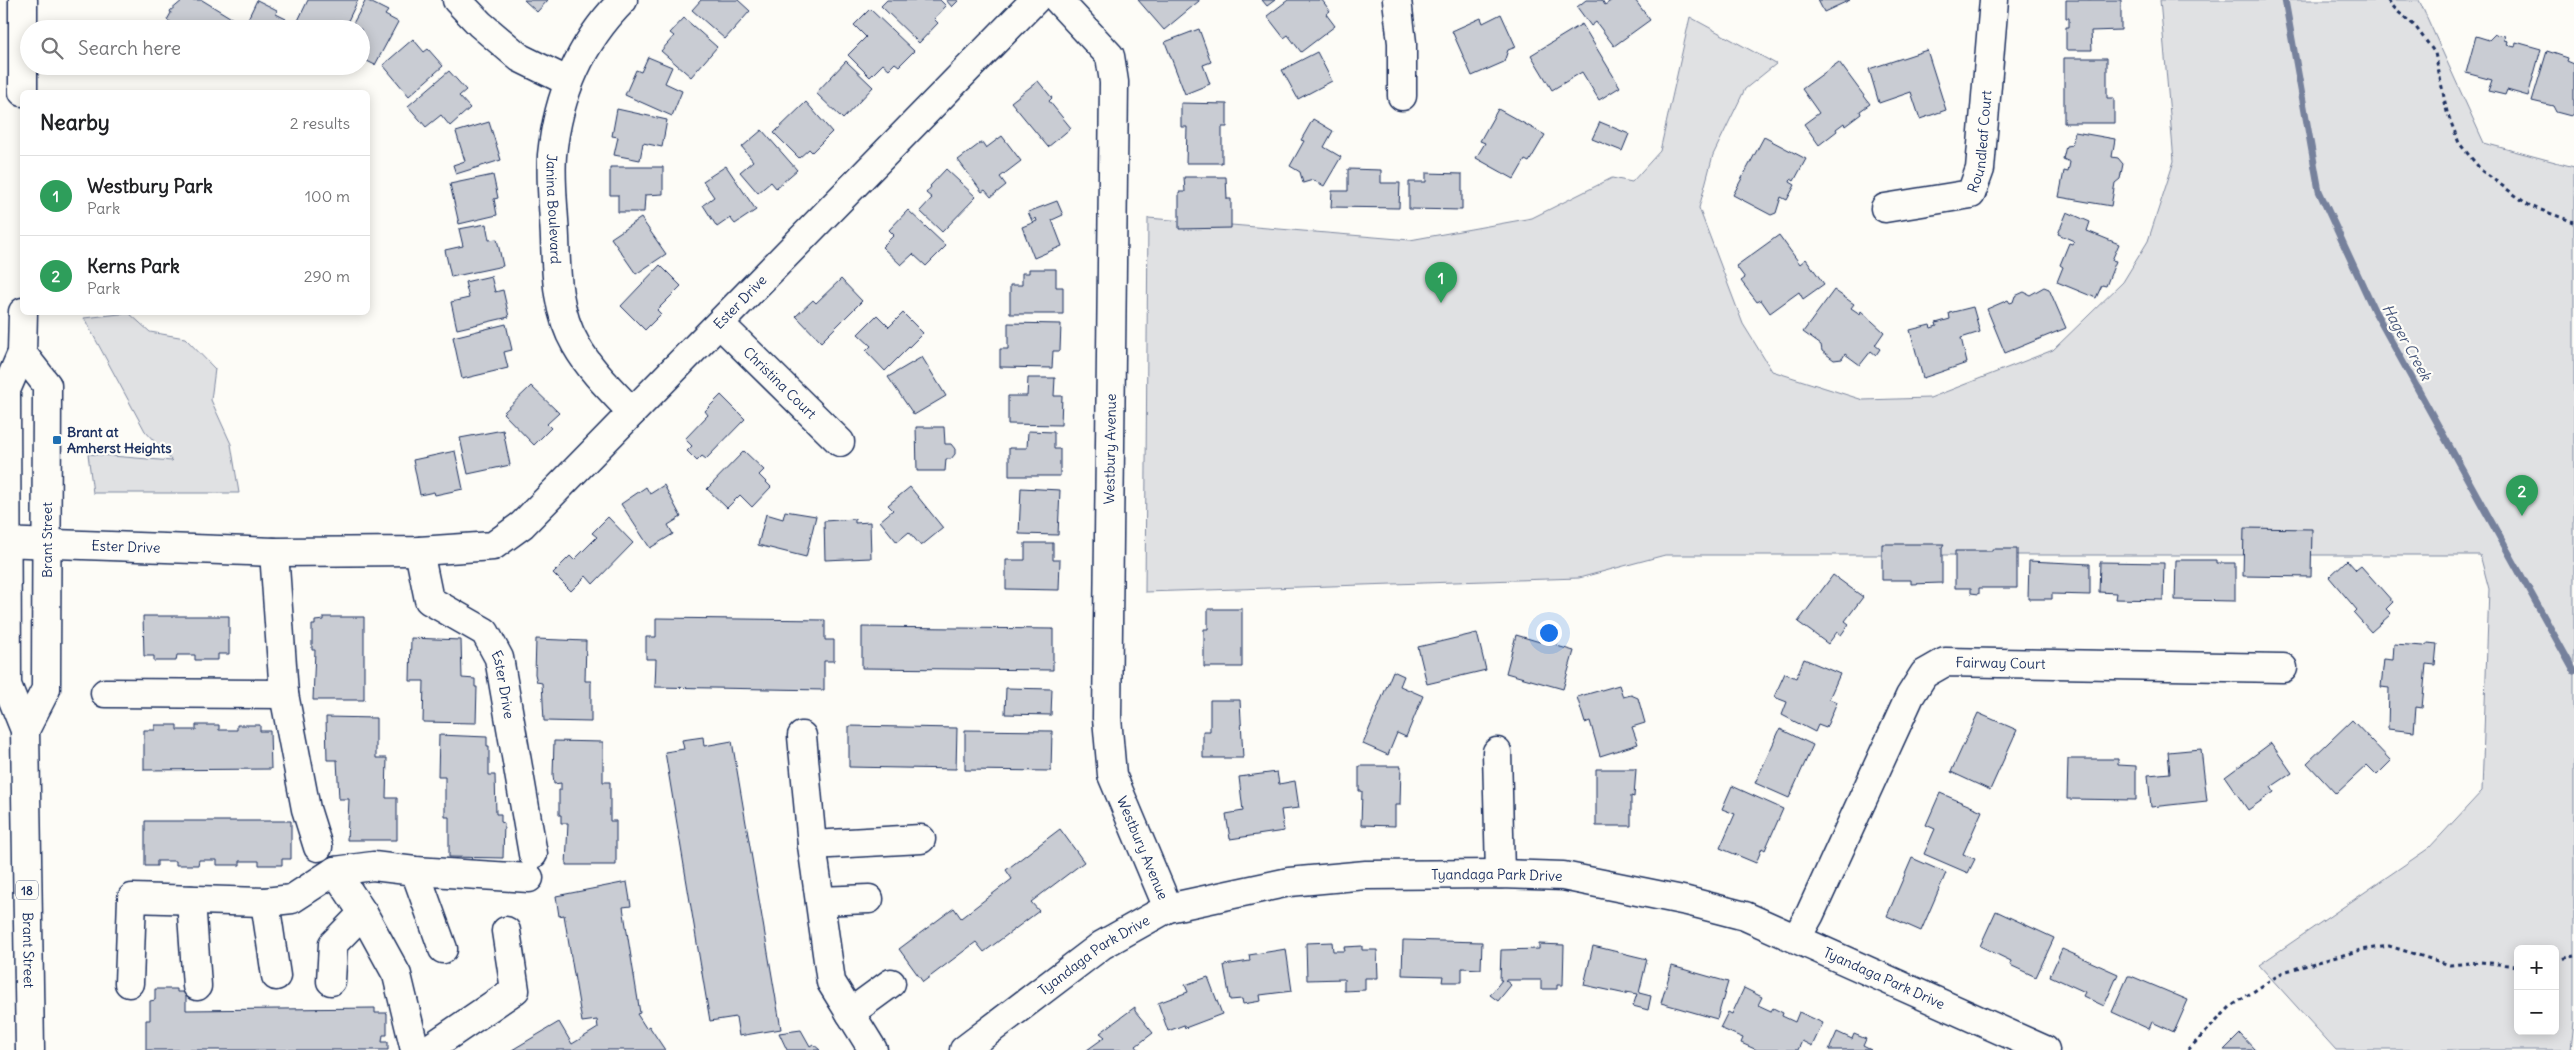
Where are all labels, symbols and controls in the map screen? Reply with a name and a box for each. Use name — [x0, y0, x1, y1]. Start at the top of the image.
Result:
search box — [20, 20, 370, 75]
icon: search — [38, 34, 66, 62]
text: Search here — [78, 36, 181, 60]
street label: Roundleaf Court — [1963, 89, 1996, 195]
text: Nearby — [40, 109, 110, 136]
text: 2 results — [290, 113, 350, 133]
street label: Janina Boulevard — [542, 153, 565, 264]
text: Westbury Park — [87, 174, 213, 198]
text: 1 — [53, 186, 59, 206]
text: 100 m — [305, 186, 350, 206]
text: Park — [87, 198, 120, 218]
text: Kerns Park — [87, 254, 180, 278]
pin: 1 — [1425, 262, 1457, 303]
text: 2 — [52, 266, 60, 286]
text: 290 m — [304, 266, 350, 286]
street label: Ester Drive — [709, 271, 770, 333]
text: Park — [87, 278, 120, 298]
water label: Hager Creek — [2378, 300, 2436, 385]
street label: Christina Court — [740, 343, 820, 423]
street label: Westbury Avenue — [1100, 394, 1120, 504]
place label: Brant at Amherst Heights — [67, 423, 172, 457]
marker: Brant at Amherst Heights — [51, 434, 63, 446]
pin: 2 — [2506, 475, 2538, 516]
street label: Brant Street — [38, 502, 56, 578]
street label: Ester Drive — [91, 536, 161, 557]
your location — [1536, 620, 1562, 646]
street label: Ester Drive — [488, 647, 518, 720]
street label: Fairway Court — [1955, 653, 2046, 673]
street label: Westbury Avenue — [1113, 793, 1172, 902]
street label: Tyandaga Park Drive — [1431, 865, 1563, 885]
road number: 18 — [16, 880, 38, 900]
street label: Tyandaga Park Drive — [1034, 911, 1153, 999]
street label: Brant Street — [19, 912, 38, 989]
street label: Tyandaga Park Drive — [1821, 943, 1948, 1013]
map controls — [2514, 945, 2559, 1035]
button: + — [2514, 945, 2559, 990]
button: − — [2514, 990, 2559, 1035]

